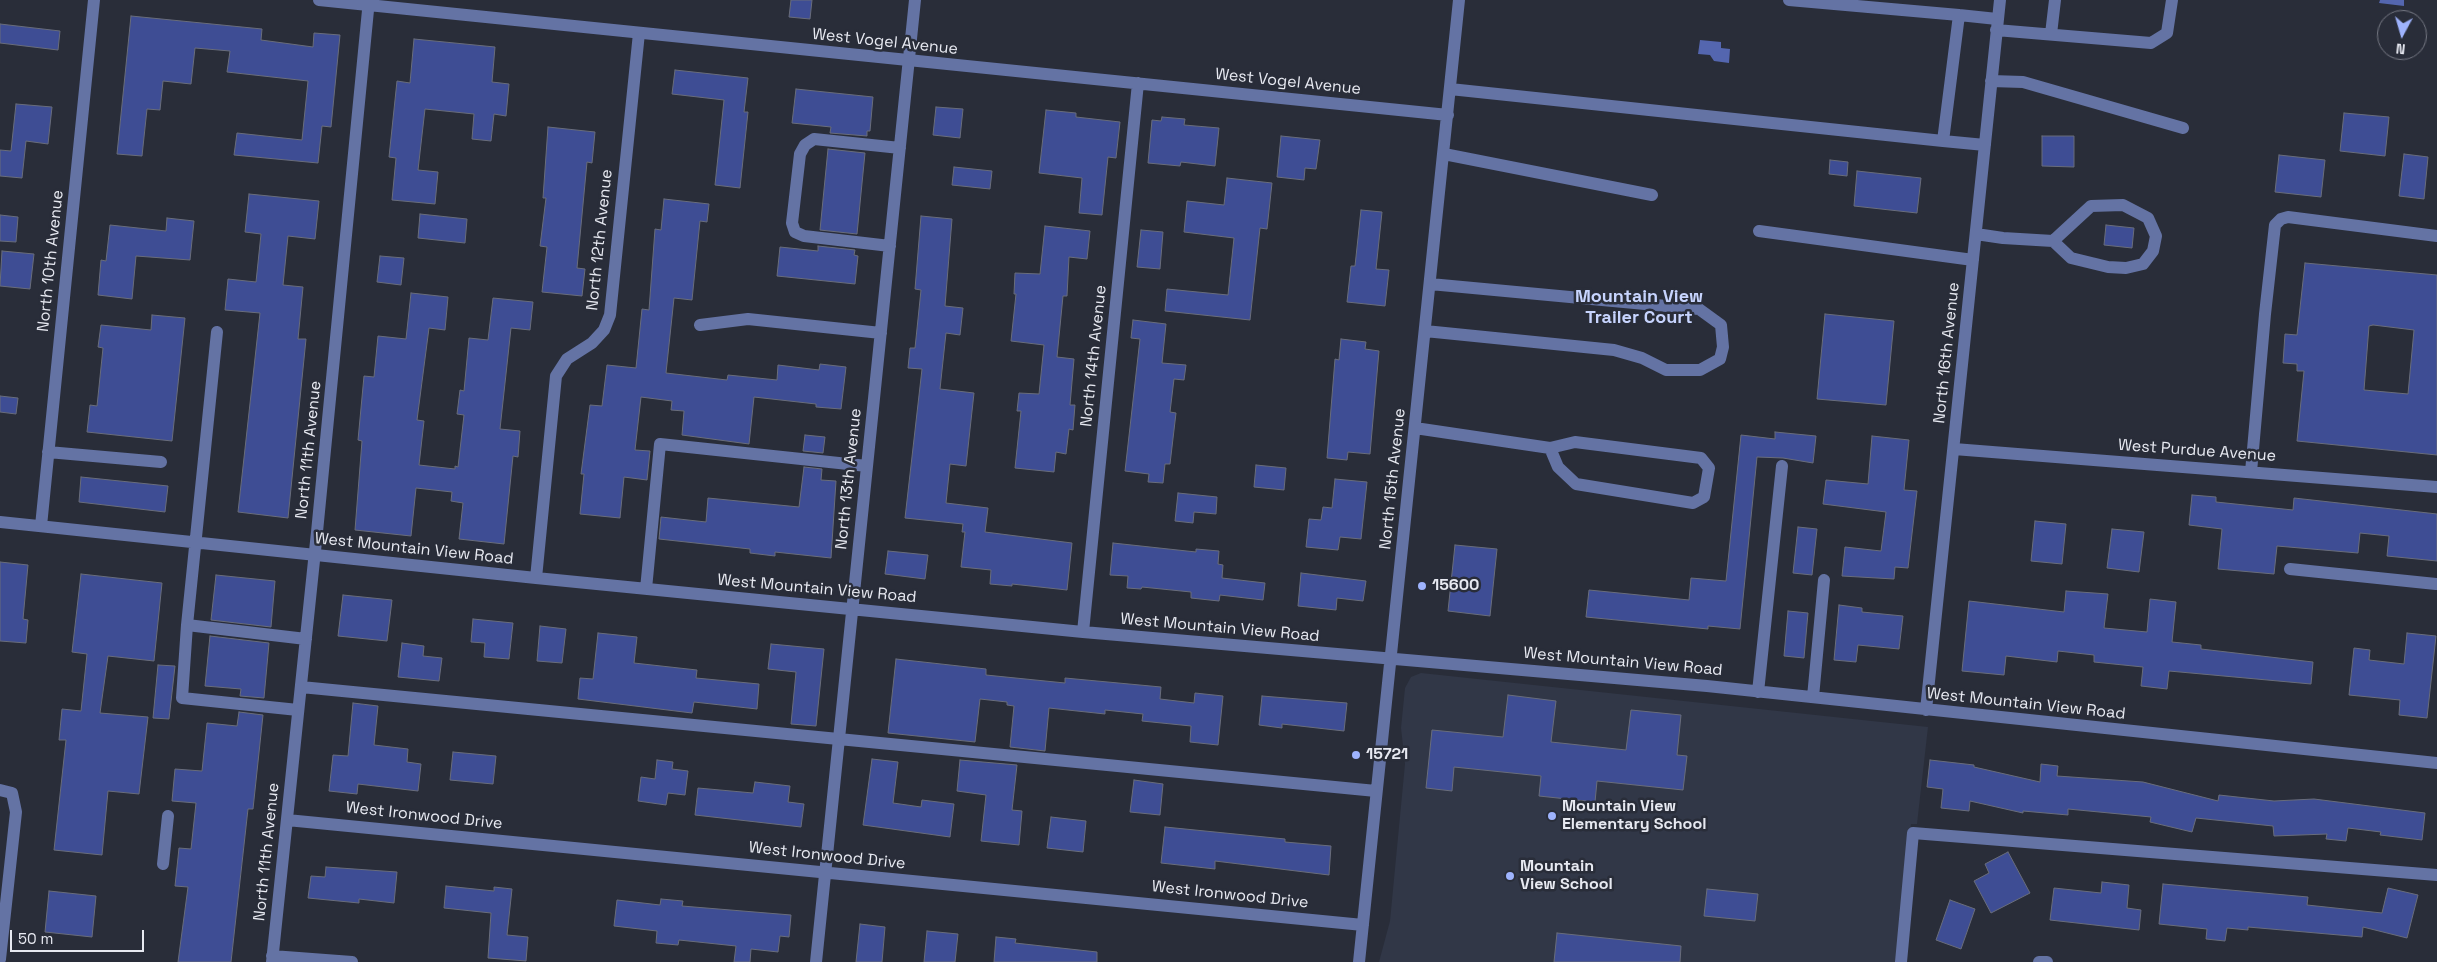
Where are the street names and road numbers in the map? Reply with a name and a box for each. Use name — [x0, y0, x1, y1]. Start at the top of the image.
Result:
street label: West Vogel Avenue — [811, 25, 959, 59]
street label: West Vogel Avenue — [1214, 65, 1362, 99]
street label: North 12th Avenue — [583, 168, 617, 312]
street label: North 10th Avenue — [34, 189, 68, 333]
street label: North 16th Avenue — [1930, 281, 1964, 425]
street label: North 14th Avenue — [1077, 284, 1111, 428]
street label: North 11th Avenue — [292, 380, 326, 520]
street label: North 13th Avenue — [832, 407, 866, 551]
street label: North 15th Avenue — [1376, 407, 1410, 551]
street label: West Purdue Avenue — [2117, 436, 2277, 466]
street label: West Mountain View Road — [314, 529, 514, 569]
street label: West Mountain View Road — [717, 571, 917, 607]
street label: West Mountain View Road — [1120, 610, 1320, 646]
street label: West Mountain View Road — [1523, 644, 1723, 680]
street label: West Mountain View Road — [1926, 684, 2126, 724]
street label: North 11th Avenue — [250, 782, 284, 922]
street label: West Ironwood Drive — [345, 798, 503, 834]
street label: West Ironwood Drive — [748, 838, 906, 874]
street label: West Ironwood Drive — [1151, 877, 1309, 913]

